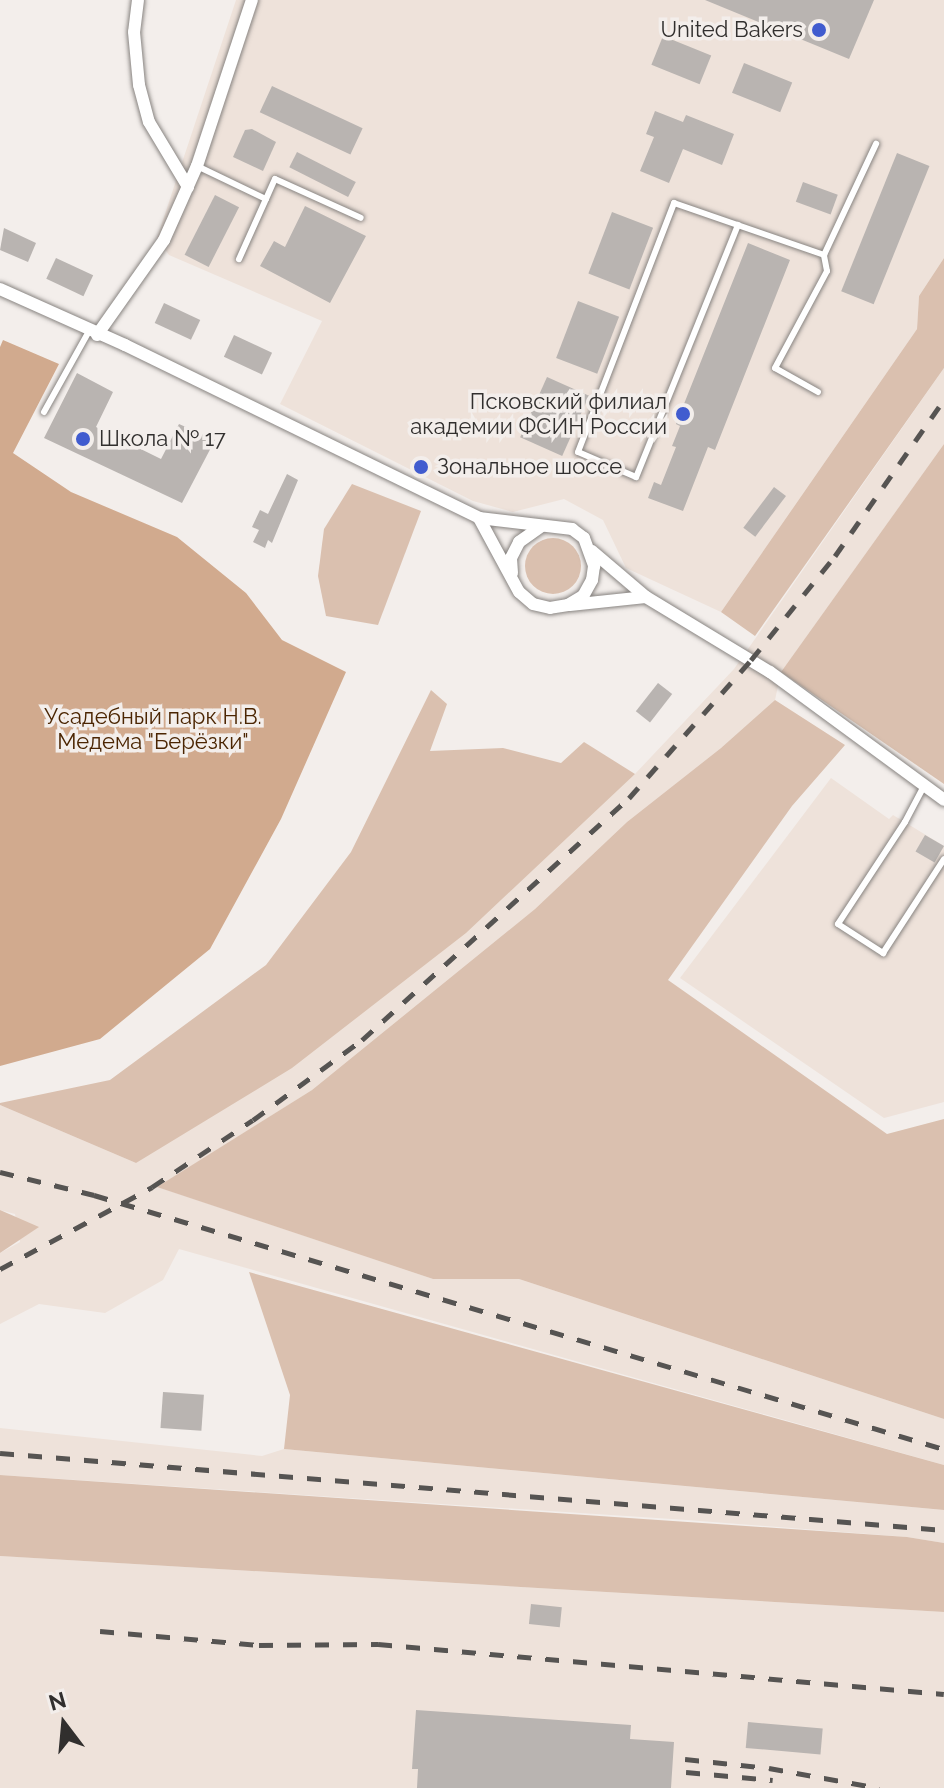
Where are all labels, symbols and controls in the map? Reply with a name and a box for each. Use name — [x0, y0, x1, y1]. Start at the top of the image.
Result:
place label: United Bakers — [661, 17, 803, 43]
marker: United Bakers — [810, 21, 828, 39]
place label: Псковский филиал академии ФСИН России — [410, 388, 667, 440]
marker: Псковский филиал академии ФСИН России — [674, 405, 692, 423]
place label: Школа № 17 — [99, 426, 226, 452]
marker: Школа № 17 — [74, 430, 92, 448]
place label: Зональное шоссе — [437, 454, 622, 480]
marker: Зональное шоссе — [412, 458, 430, 476]
park label: Усадебный парк Н.В. Медема "Берёзки" — [44, 703, 262, 754]
north arrow — [24, 1684, 104, 1764]
text: N — [46, 1686, 69, 1716]

